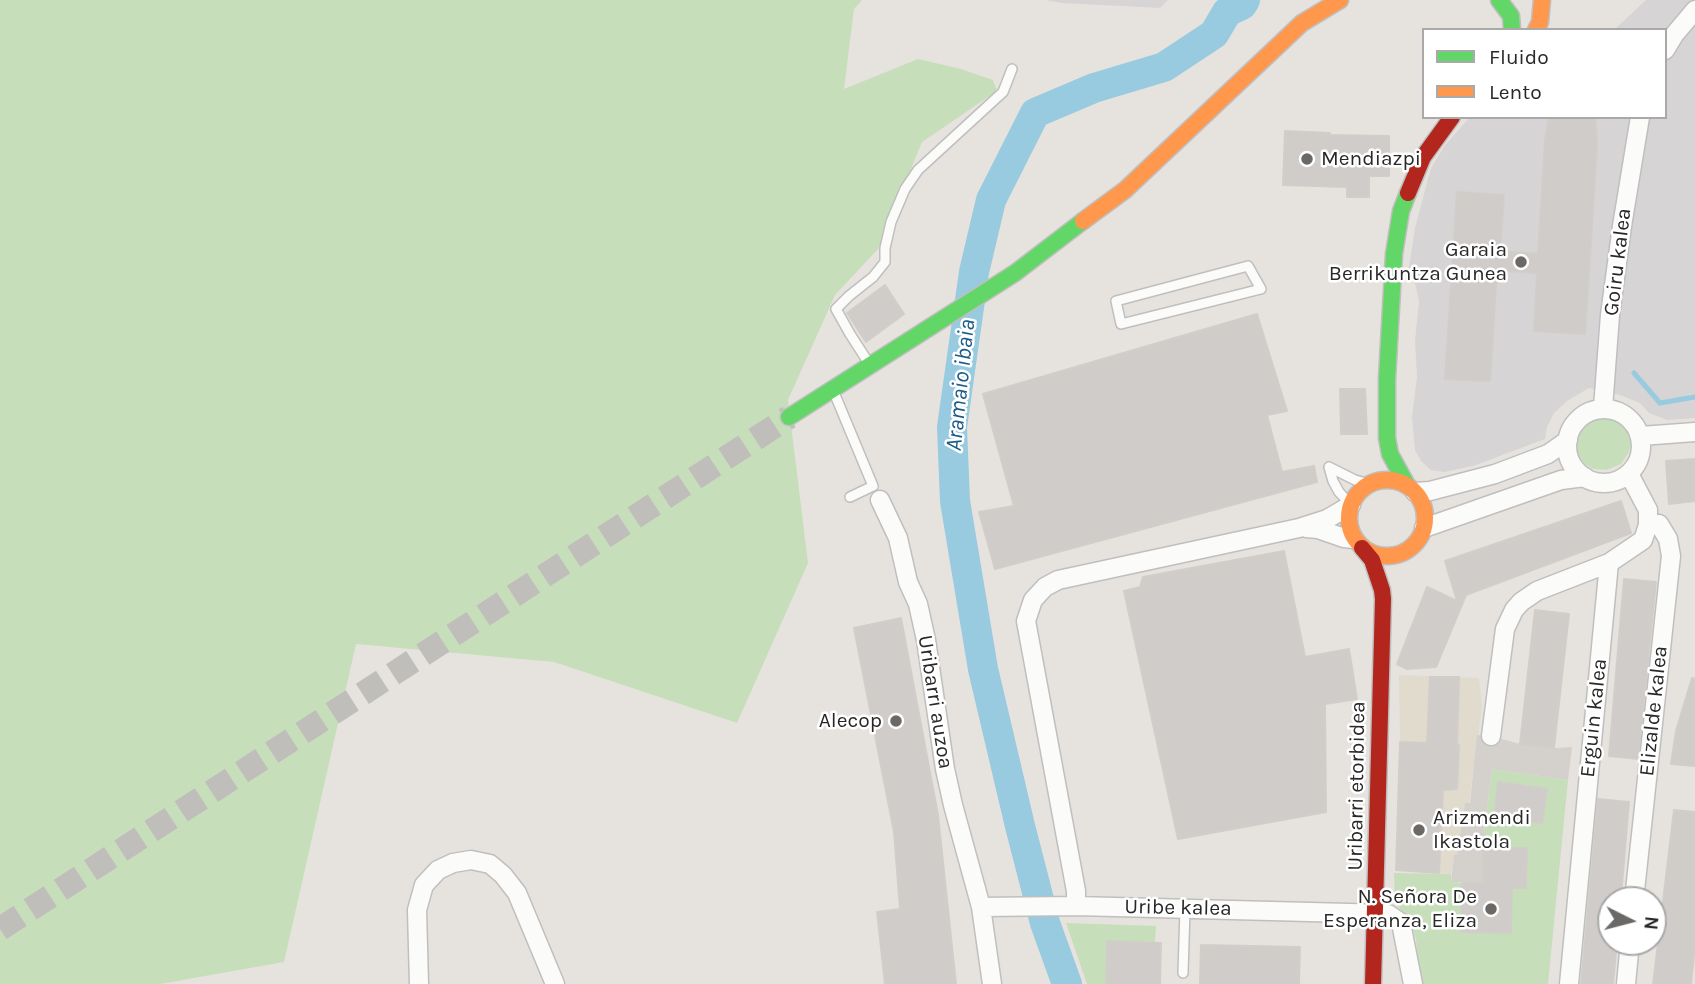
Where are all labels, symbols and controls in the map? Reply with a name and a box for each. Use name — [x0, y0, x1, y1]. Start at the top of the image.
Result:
legend — [1422, 28, 1667, 119]
text: Fluido — [1489, 45, 1549, 69]
text: Lento — [1489, 80, 1542, 104]
place label: Mendiazpi — [1321, 146, 1421, 172]
marker: Mendiazpi — [1299, 151, 1315, 167]
street label: Goiru kalea — [1599, 207, 1637, 317]
place label: Garaia Berrikuntza Gunea — [1329, 237, 1507, 287]
marker: Garaia Berrikuntza Gunea — [1513, 254, 1529, 270]
water label: Aramaio ibaia — [940, 318, 982, 452]
street label: Uribarri auzoa — [912, 633, 958, 771]
street label: Elizalde kalea — [1635, 644, 1673, 778]
street label: Erguin kalea — [1575, 657, 1613, 779]
street label: Uribarri etorbidea — [1343, 701, 1371, 871]
place label: Alecop — [819, 708, 882, 734]
marker: Alecop — [888, 713, 904, 729]
place label: Arizmendi Ikastola — [1433, 805, 1531, 855]
marker: Arizmendi Ikastola — [1411, 822, 1427, 838]
place label: N. Señora De Esperanza, Eliza — [1323, 884, 1477, 934]
north arrow — [1597, 886, 1667, 956]
street label: Uribe kalea — [1124, 894, 1232, 922]
marker: N. Señora De Esperanza, Eliza — [1483, 901, 1499, 917]
text: N — [1639, 915, 1663, 931]

